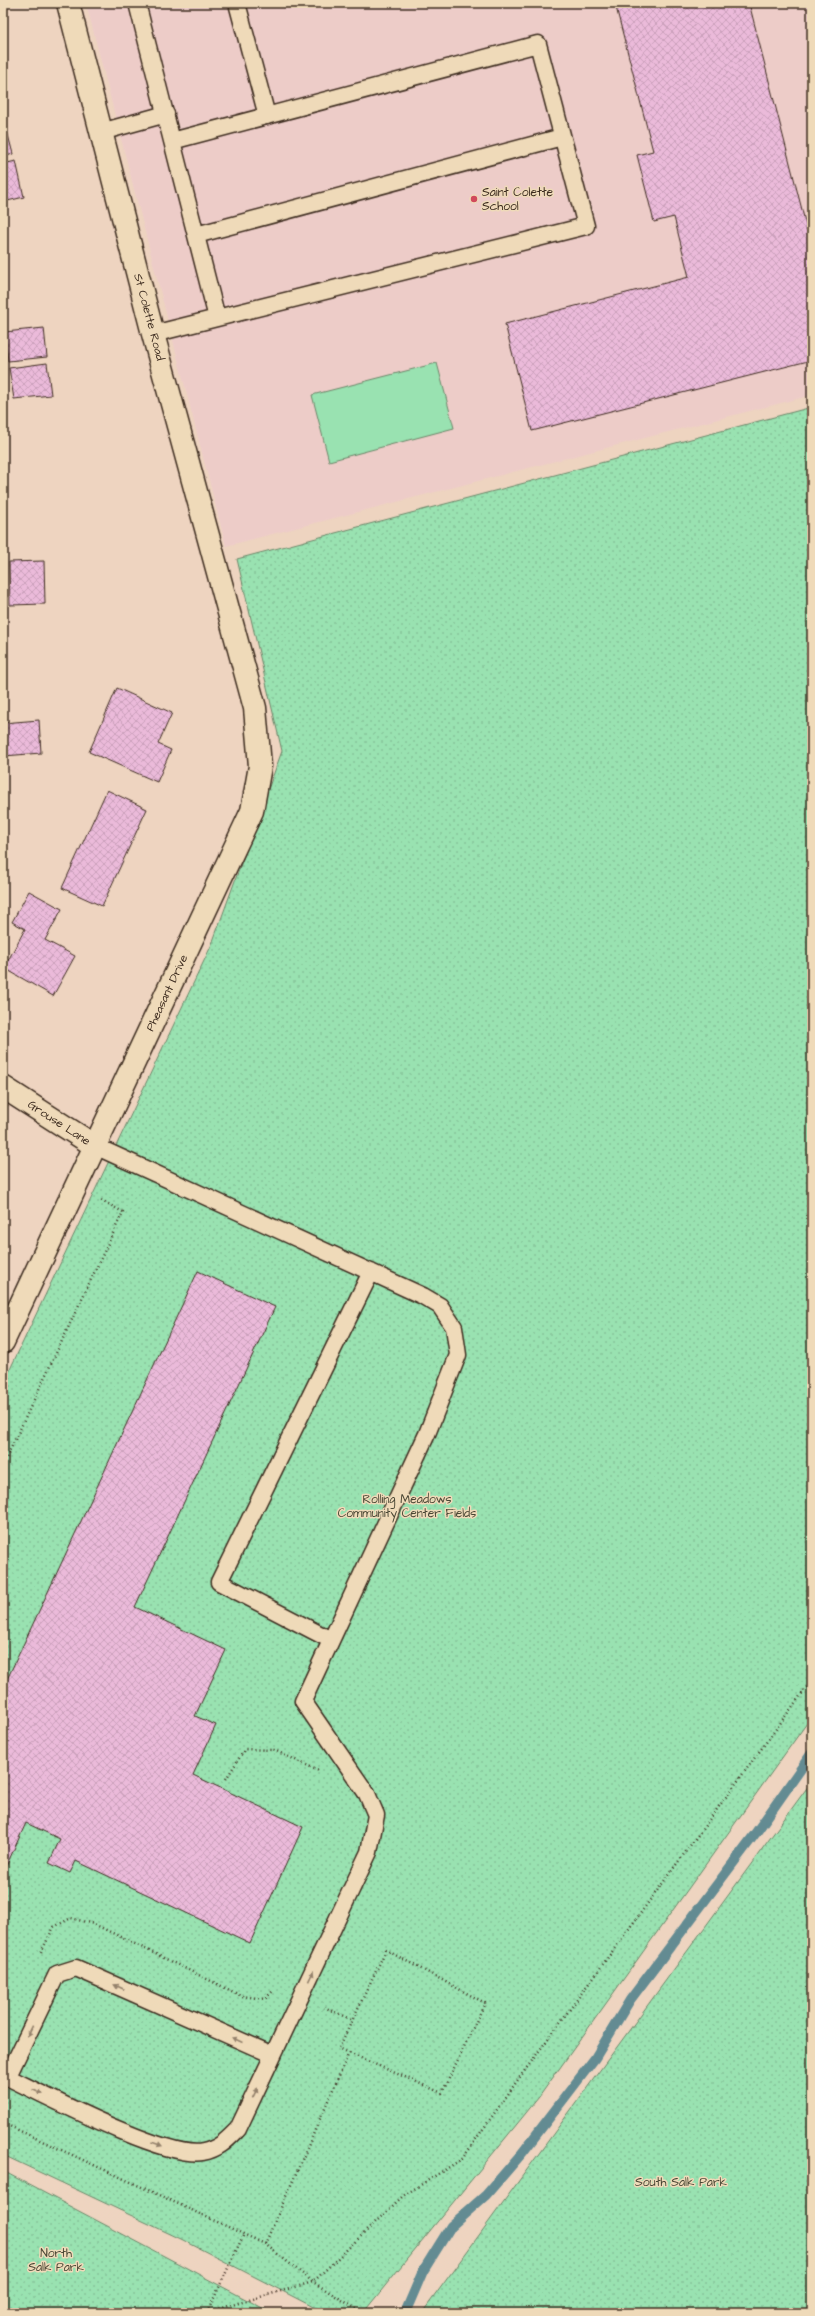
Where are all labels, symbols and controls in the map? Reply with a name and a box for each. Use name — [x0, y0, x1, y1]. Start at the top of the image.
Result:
place label: Saint Colette School — [482, 184, 554, 215]
marker: Saint Colette School — [469, 194, 479, 204]
street label: St Colette Road — [129, 272, 169, 362]
street label: Pheasant Drive — [142, 951, 192, 1034]
street label: Grouse Lane — [24, 1096, 94, 1150]
park label: Rolling Meadows Community Center Fields — [338, 1491, 476, 1523]
one-way arrow — [308, 1970, 314, 1981]
one-way arrow — [113, 1984, 124, 1990]
one-way arrow — [27, 2025, 33, 2037]
one-way arrow — [231, 2036, 243, 2042]
one-way arrow — [252, 2087, 258, 2098]
one-way arrow — [33, 2089, 44, 2095]
one-way arrow — [152, 2141, 164, 2147]
park label: South Salk Park — [635, 2174, 728, 2191]
park label: North Salk Park — [28, 2245, 84, 2276]

